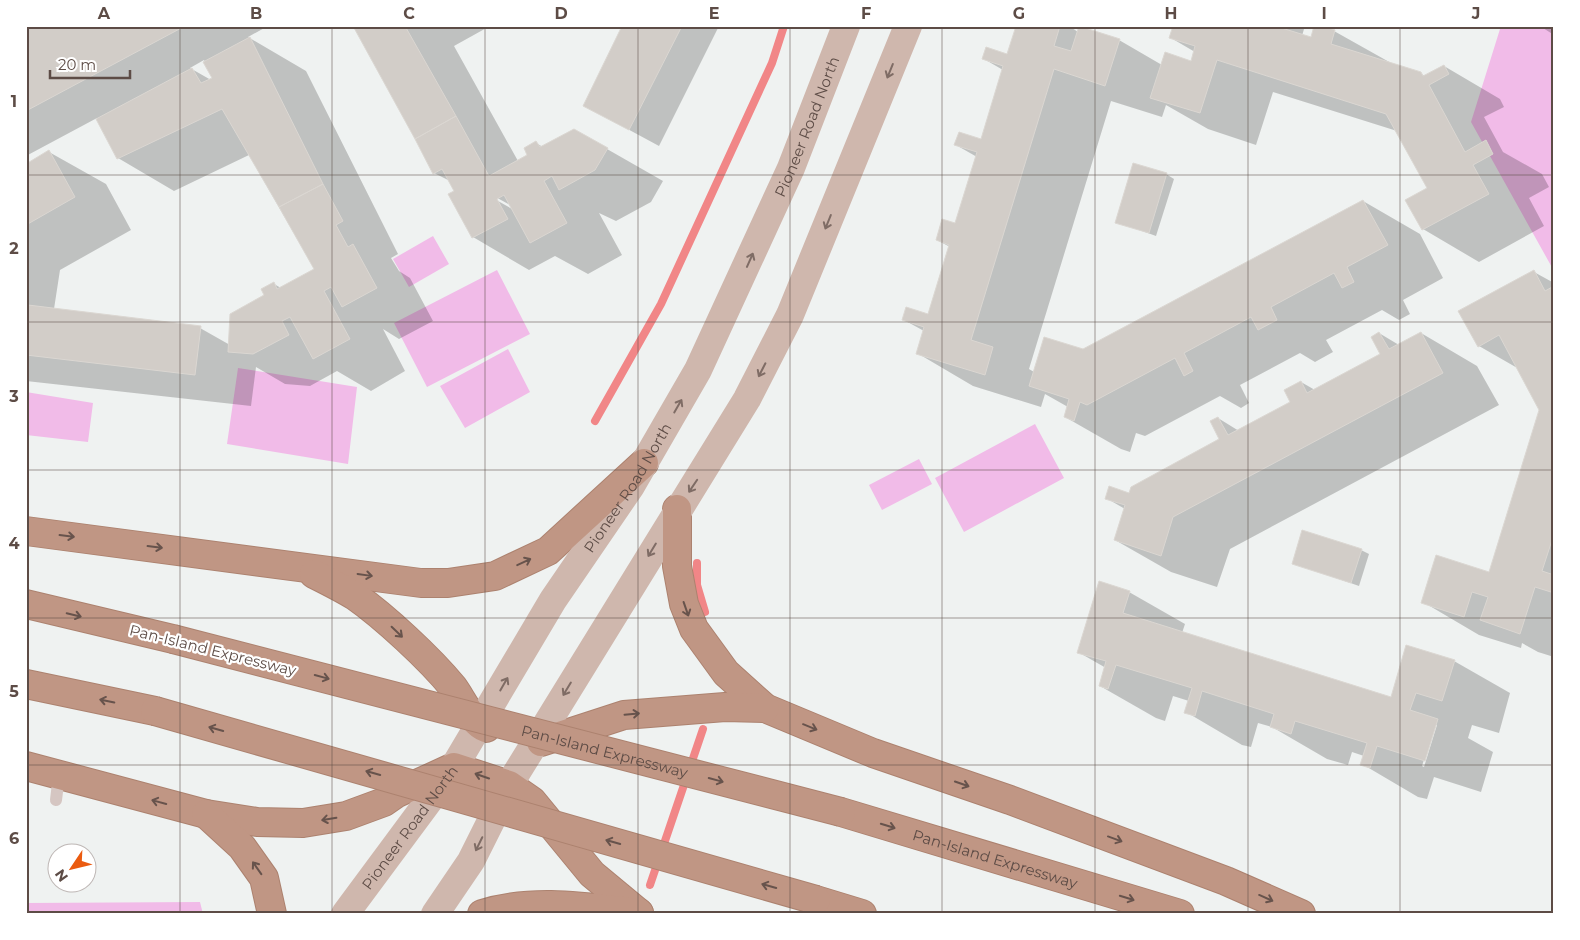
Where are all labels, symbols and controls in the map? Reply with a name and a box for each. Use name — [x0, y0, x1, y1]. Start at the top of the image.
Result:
text: A — [97, 4, 111, 23]
text: B — [250, 4, 262, 23]
text: C — [403, 4, 415, 23]
text: D — [554, 4, 568, 23]
text: E — [709, 4, 719, 23]
text: F — [861, 4, 871, 23]
text: G — [1013, 4, 1025, 23]
text: H — [1165, 4, 1177, 23]
text: I — [1321, 4, 1327, 23]
text: J — [1471, 4, 1480, 23]
scale bar — [50, 48, 130, 80]
street label: Pioneer Road North — [770, 53, 843, 200]
text: 20 m — [58, 55, 96, 74]
one-way arrow — [884, 63, 894, 78]
text: 1 — [11, 92, 17, 111]
one-way arrow — [823, 214, 832, 229]
text: 2 — [9, 239, 19, 258]
one-way arrow — [745, 253, 755, 268]
one-way arrow — [757, 362, 766, 377]
text: 3 — [8, 387, 19, 406]
one-way arrow — [673, 399, 683, 413]
street label: Pioneer Road North — [579, 419, 675, 556]
one-way arrow — [687, 478, 697, 492]
one-way arrow — [58, 531, 74, 541]
text: 4 — [8, 534, 20, 553]
one-way arrow — [147, 542, 163, 552]
one-way arrow — [646, 543, 656, 557]
one-way arrow — [516, 557, 531, 566]
one-way arrow — [357, 570, 373, 580]
one-way arrow — [682, 601, 692, 617]
one-way arrow — [65, 611, 81, 620]
street label: Pan-Island Expressway — [128, 620, 299, 680]
one-way arrow — [391, 626, 404, 638]
one-way arrow — [314, 673, 330, 683]
one-way arrow — [500, 677, 510, 691]
text: 5 — [9, 682, 19, 701]
one-way arrow — [562, 682, 572, 696]
one-way arrow — [99, 696, 115, 706]
one-way arrow — [624, 710, 640, 719]
street label: Pan-Island Expressway — [519, 720, 691, 782]
one-way arrow — [802, 722, 817, 732]
one-way arrow — [209, 724, 225, 733]
street label: Pioneer Road North — [357, 761, 462, 893]
one-way arrow — [365, 768, 381, 778]
one-way arrow — [474, 771, 490, 780]
one-way arrow — [708, 776, 724, 785]
one-way arrow — [954, 779, 970, 789]
one-way arrow — [151, 796, 167, 806]
one-way arrow — [322, 814, 338, 824]
one-way arrow — [880, 822, 896, 832]
street label: Pan-Island Expressway — [910, 825, 1081, 892]
text: 6 — [9, 829, 19, 848]
one-way arrow — [1107, 835, 1122, 844]
one-way arrow — [474, 836, 483, 851]
one-way arrow — [606, 836, 622, 846]
north arrow — [48, 842, 98, 892]
one-way arrow — [252, 861, 262, 875]
text: N — [51, 866, 72, 885]
one-way arrow — [762, 881, 778, 891]
one-way arrow — [1119, 894, 1135, 904]
one-way arrow — [1258, 894, 1273, 904]

